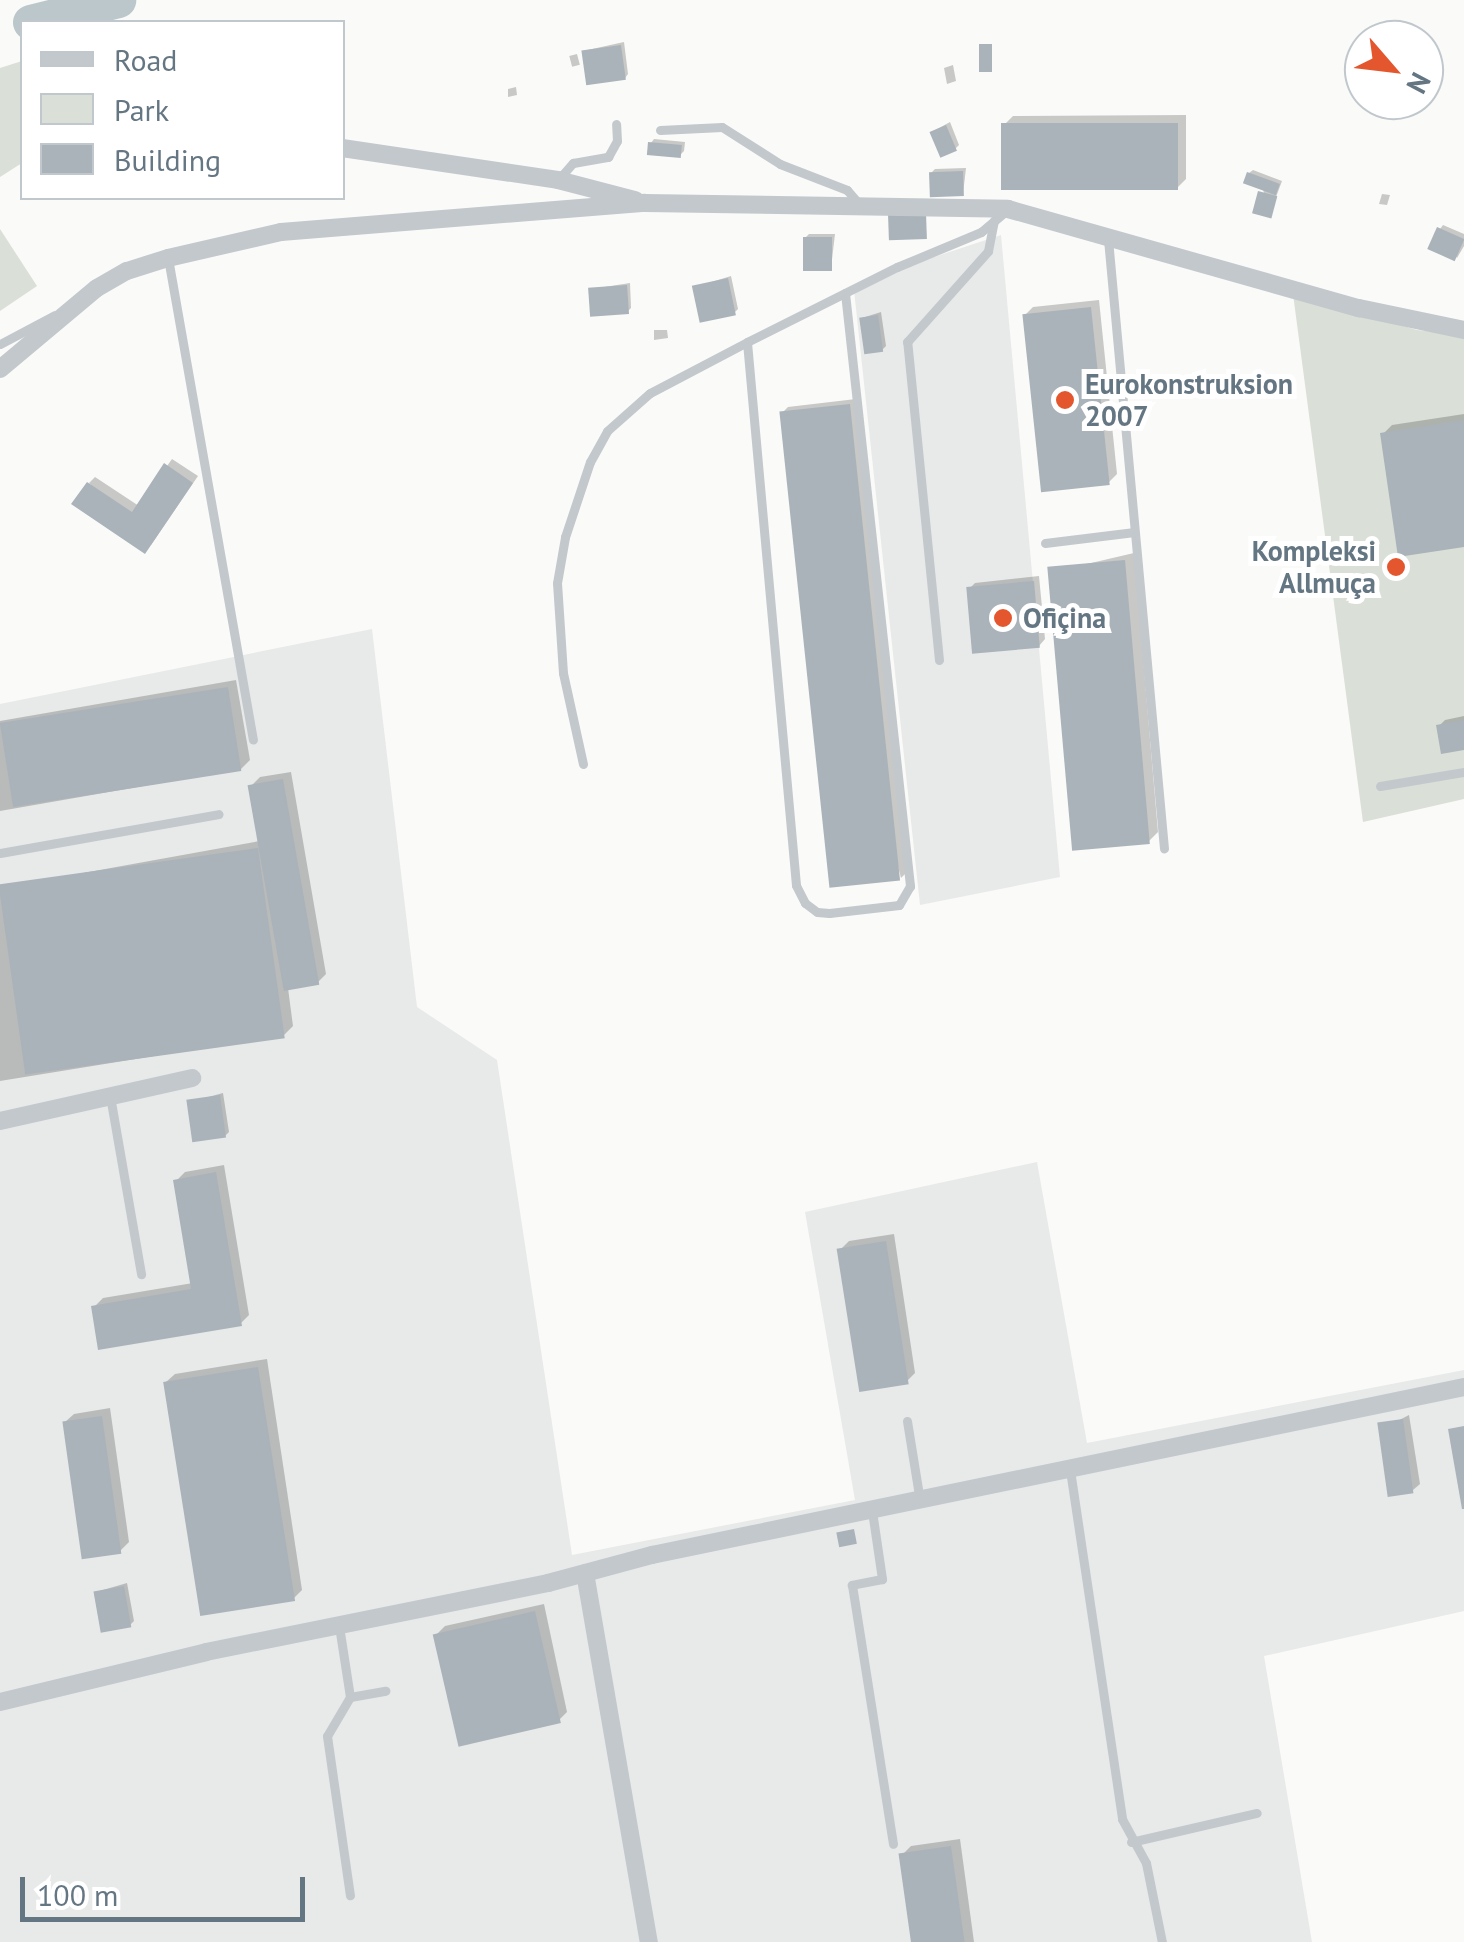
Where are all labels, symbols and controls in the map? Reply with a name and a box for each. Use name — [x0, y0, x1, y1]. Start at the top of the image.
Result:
legend — [20, 20, 345, 200]
north arrow — [1344, 20, 1444, 120]
text: Road — [114, 40, 178, 79]
text: N — [1399, 67, 1440, 100]
text: Park — [114, 90, 169, 129]
text: Building — [114, 140, 221, 179]
place label: Eurokonstruksion 2007 — [1085, 367, 1293, 433]
marker: Eurokonstruksion 2007 — [1054, 389, 1076, 411]
place label: Kompleksi Allmuça — [1252, 534, 1376, 600]
marker: Kompleksi Allmuça — [1385, 556, 1407, 578]
place label: Ofiçina — [1023, 601, 1106, 635]
marker: Ofiçina — [992, 607, 1014, 629]
scale bar — [25, 1857, 310, 1919]
text: 100 m — [37, 1875, 118, 1914]

